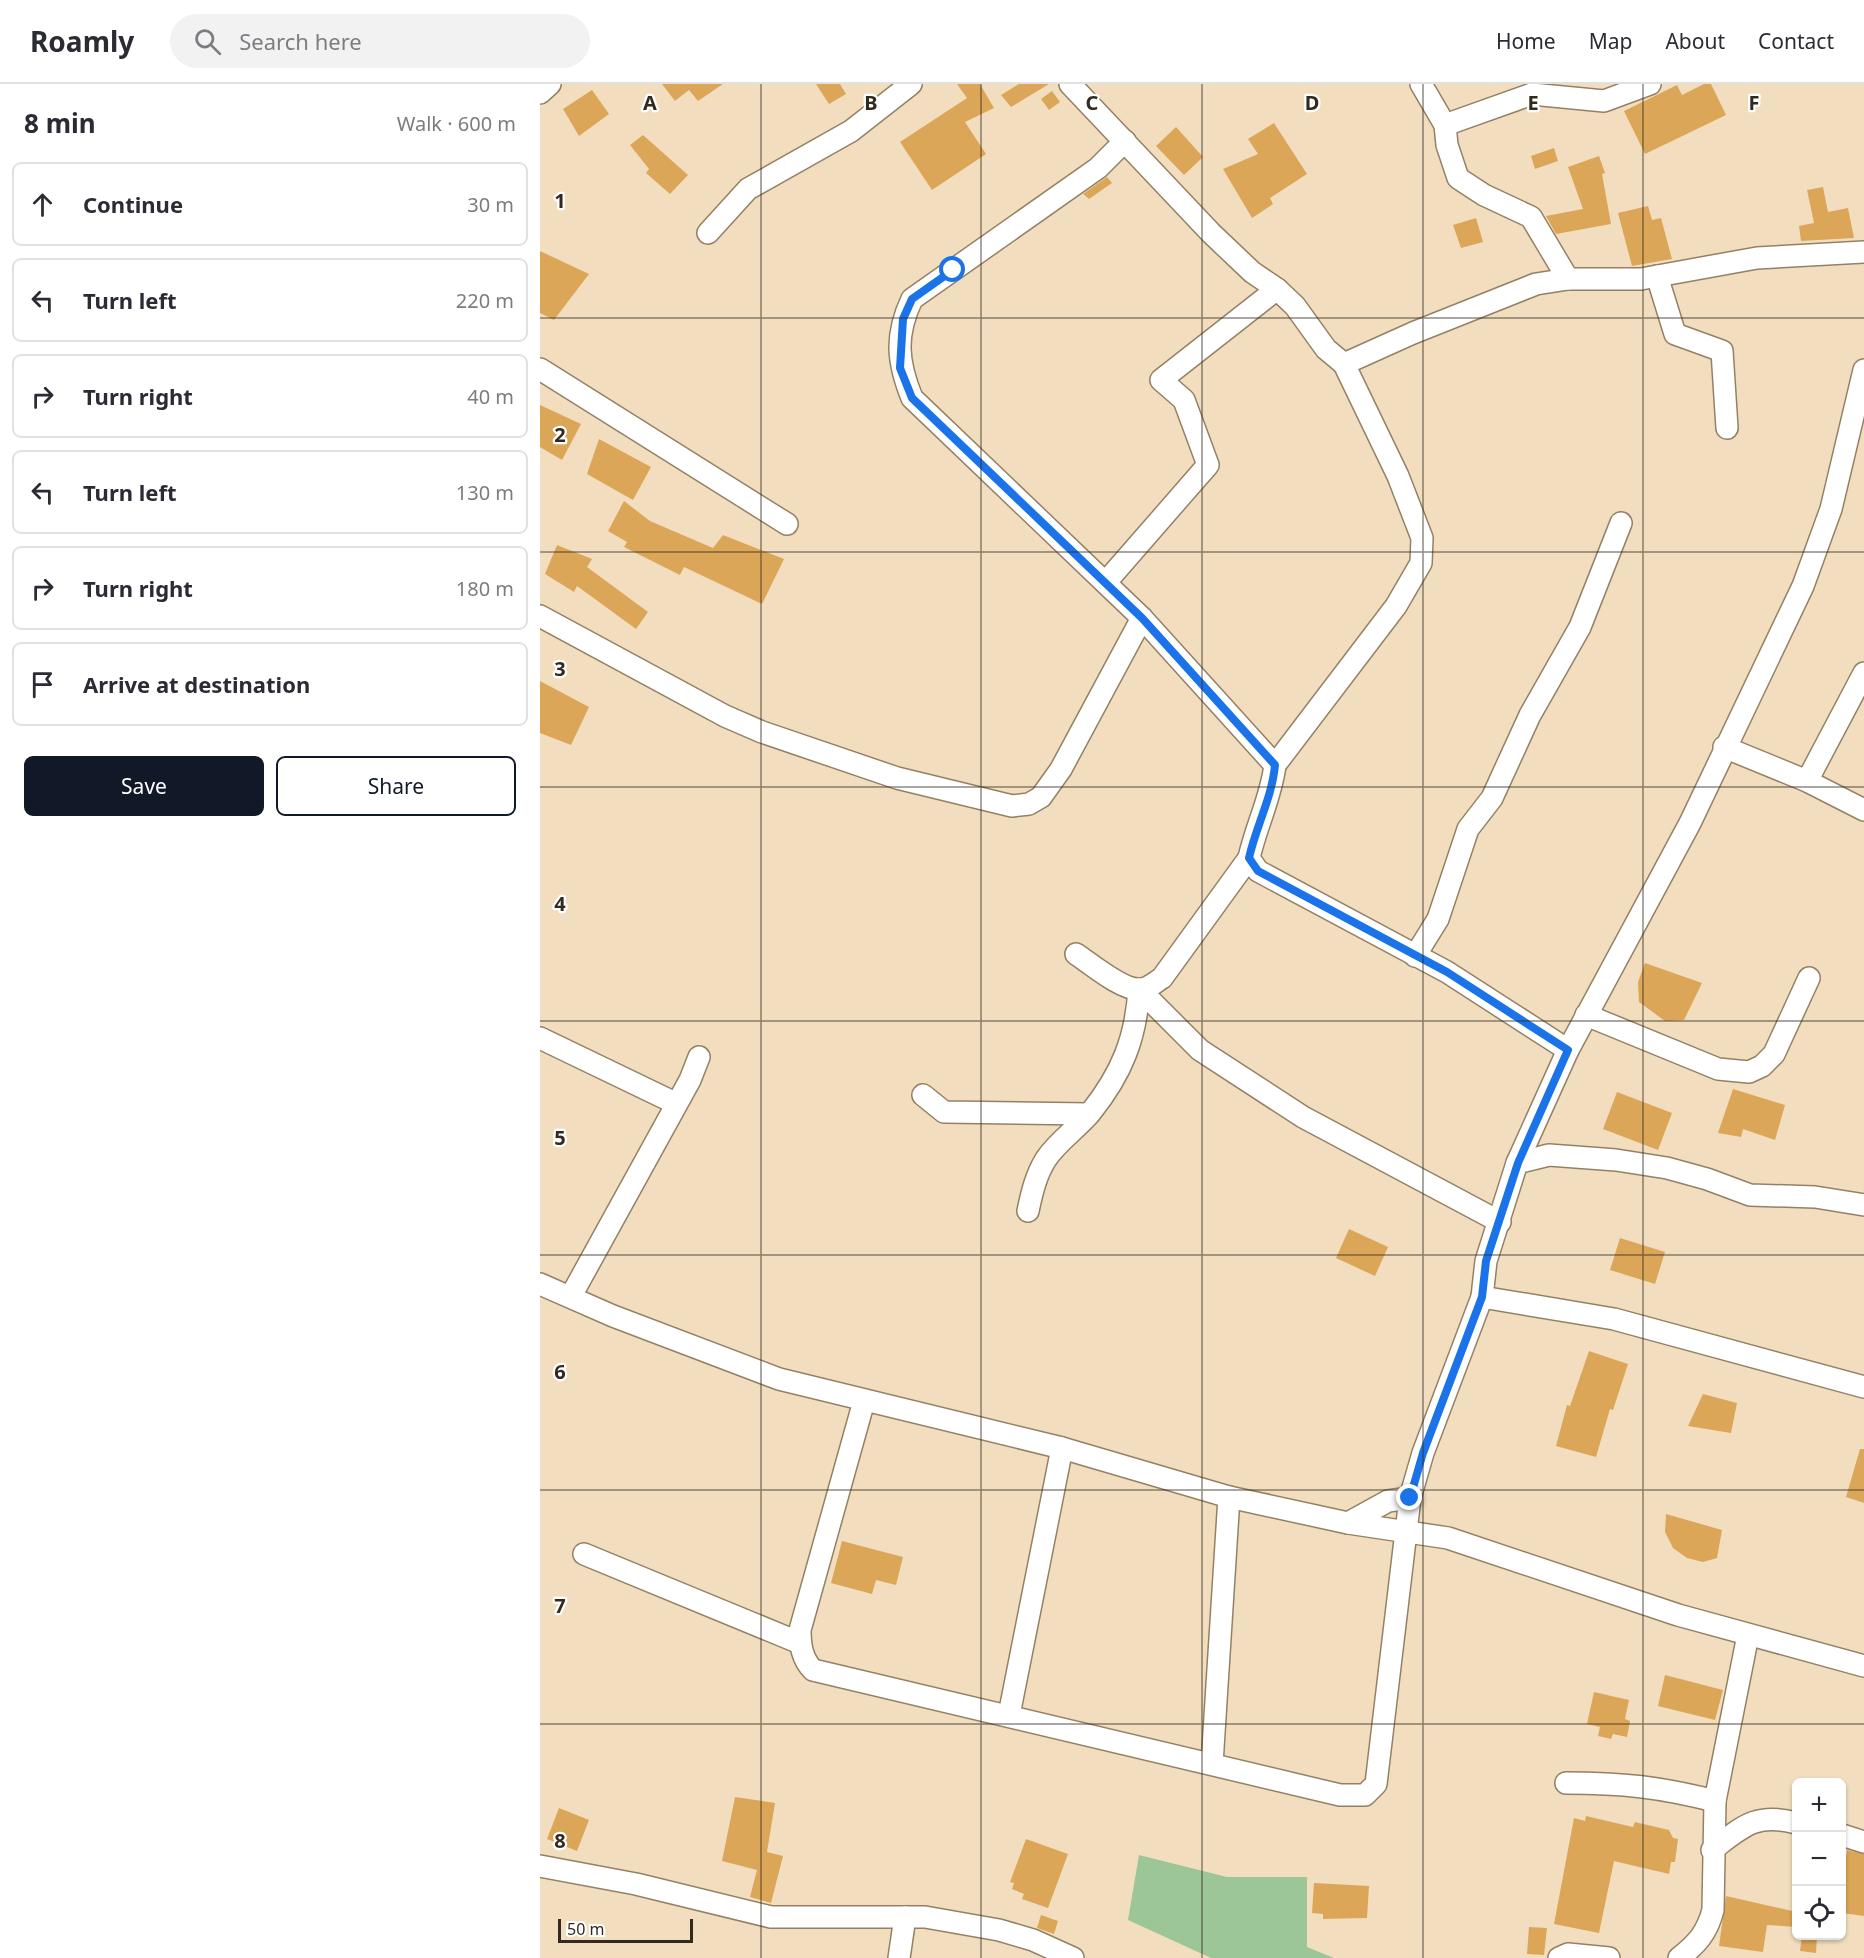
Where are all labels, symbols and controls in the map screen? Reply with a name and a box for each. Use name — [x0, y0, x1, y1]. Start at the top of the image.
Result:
search box — [170, 14, 590, 68]
text: Roamly — [30, 22, 134, 60]
icon: search — [191, 25, 224, 58]
text: Search here — [239, 26, 362, 56]
text: Home — [1496, 27, 1556, 55]
text: Map — [1589, 27, 1632, 55]
text: About — [1665, 27, 1725, 55]
text: Contact — [1758, 27, 1834, 55]
text: A — [643, 89, 657, 116]
text: B — [864, 89, 878, 116]
text: C — [1086, 89, 1099, 116]
text: D — [1305, 89, 1319, 116]
text: E — [1527, 89, 1539, 116]
text: F — [1749, 89, 1759, 116]
text: 8 min — [24, 105, 96, 141]
text: Walk · 600 m — [397, 110, 516, 137]
text: 1 — [554, 187, 566, 214]
icon: ahead — [26, 188, 59, 221]
text: Continue — [83, 189, 183, 219]
text: 30 m — [467, 191, 514, 218]
route start — [939, 256, 965, 282]
icon: left — [26, 284, 59, 317]
text: Turn left — [83, 285, 177, 315]
text: 220 m — [456, 287, 514, 314]
icon: right — [26, 380, 59, 413]
text: Turn right — [83, 381, 193, 411]
text: 40 m — [467, 383, 514, 410]
text: 2 — [554, 421, 566, 448]
icon: left — [26, 476, 59, 509]
text: Turn left — [83, 477, 177, 507]
text: 130 m — [456, 479, 514, 506]
icon: right — [26, 572, 59, 605]
text: Turn right — [83, 573, 193, 603]
text: 180 m — [456, 575, 514, 602]
text: 3 — [554, 655, 566, 682]
icon: arrive — [26, 668, 59, 701]
text: Arrive at destination — [83, 669, 310, 699]
button: Save — [24, 756, 264, 816]
button: Share — [276, 756, 516, 816]
text: 4 — [554, 890, 566, 917]
text: 5 — [554, 1124, 566, 1151]
text: 6 — [554, 1358, 566, 1385]
route end — [1396, 1484, 1422, 1510]
text: 7 — [554, 1592, 566, 1619]
map controls — [1792, 1778, 1846, 1940]
button: + — [1792, 1778, 1846, 1832]
text: 8 — [554, 1827, 566, 1854]
button: − — [1792, 1832, 1846, 1886]
button: locate — [1792, 1886, 1846, 1940]
scale bar — [558, 1916, 693, 1944]
text: 50 m — [567, 1918, 604, 1940]

